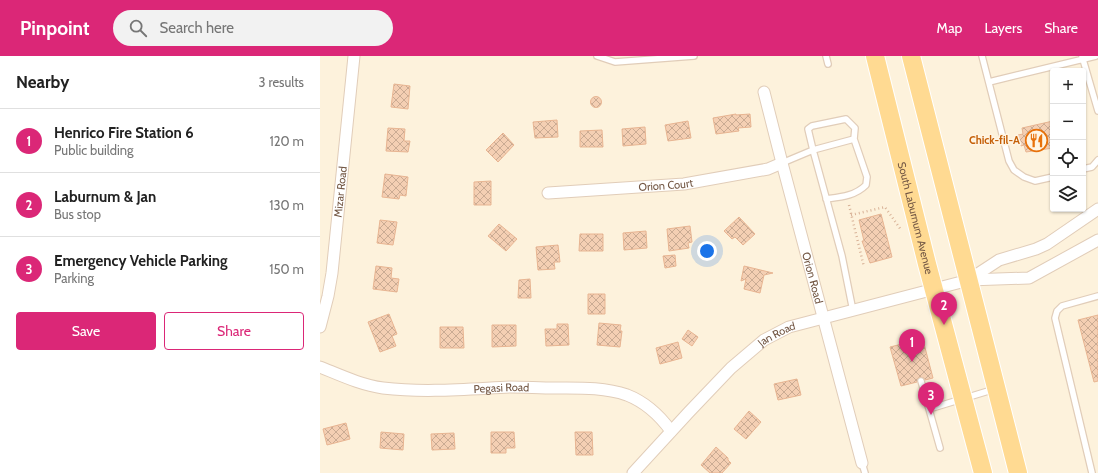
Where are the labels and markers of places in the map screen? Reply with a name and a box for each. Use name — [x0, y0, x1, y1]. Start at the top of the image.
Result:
restaurant icon: Chick-fil-A — [1023, 127, 1049, 153]
place label: Chick-fil-A — [969, 133, 1020, 147]
pin: 2 — [931, 292, 957, 325]
pin: 1 — [899, 329, 925, 362]
pin: 3 — [918, 382, 944, 415]

